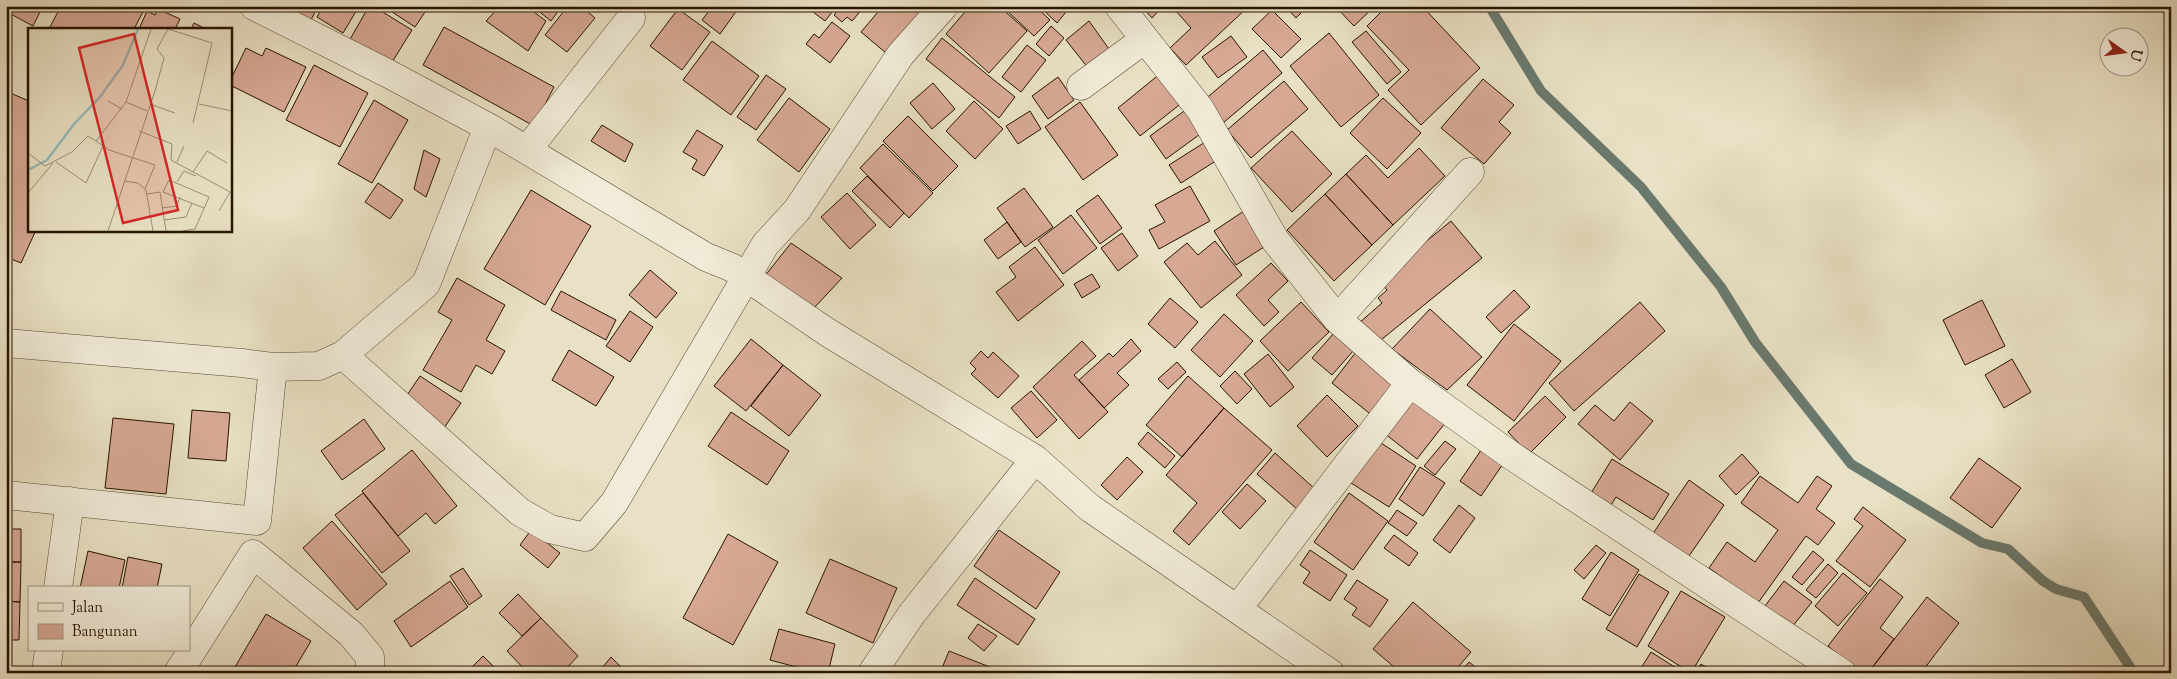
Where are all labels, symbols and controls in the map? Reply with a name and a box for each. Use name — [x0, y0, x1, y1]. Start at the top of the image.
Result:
inset map — [28, 28, 231, 231]
north arrow — [2100, 28, 2150, 78]
text: U — [2123, 47, 2146, 63]
legend — [28, 586, 190, 652]
text: Jalan — [71, 598, 103, 619]
text: Bangunan — [72, 622, 138, 643]

